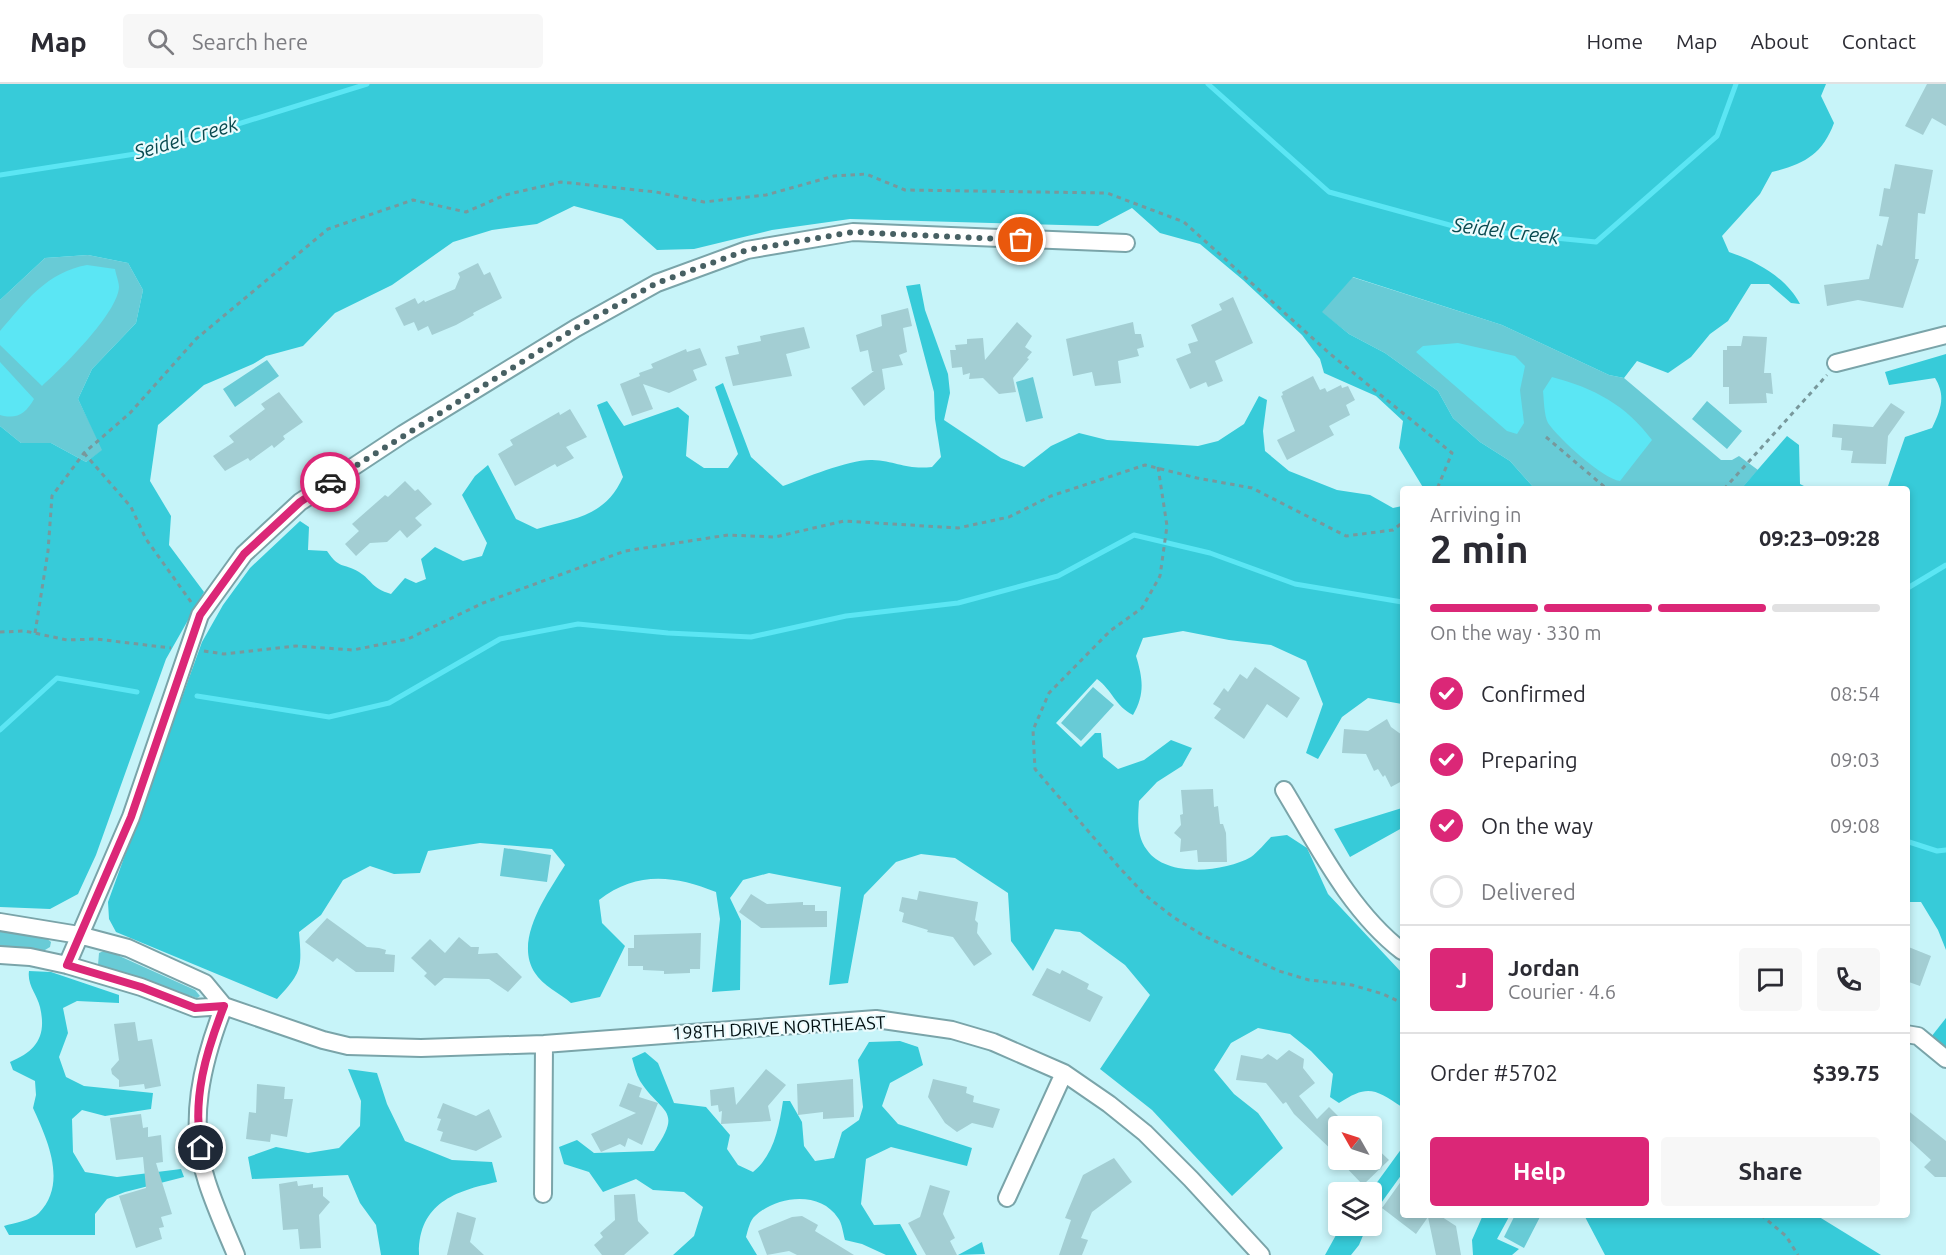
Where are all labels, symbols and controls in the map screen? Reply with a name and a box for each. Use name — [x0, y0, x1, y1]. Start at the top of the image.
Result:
search box — [123, 14, 543, 68]
icon: search — [144, 25, 177, 58]
text: Map — [30, 26, 87, 57]
text: Search here — [192, 29, 308, 54]
text: Home — [1586, 29, 1643, 53]
text: Map — [1676, 29, 1717, 53]
text: About — [1750, 29, 1809, 53]
text: Contact — [1842, 29, 1916, 53]
water label: Seidel Creek — [130, 111, 241, 164]
water label: Seidel Creek — [1450, 212, 1561, 249]
pin — [995, 214, 1046, 265]
icon: bag — [1004, 223, 1037, 256]
courier — [300, 452, 360, 512]
icon: car — [314, 466, 347, 499]
text: Arriving in — [1430, 503, 1521, 526]
text: 09:23–09:28 — [1759, 525, 1880, 550]
text: 2 min — [1430, 527, 1529, 570]
text: On the way · 330 m — [1430, 621, 1602, 644]
icon: check — [1430, 677, 1463, 710]
text: Confirmed — [1481, 681, 1586, 706]
text: 08:54 — [1830, 682, 1880, 705]
icon: check — [1430, 743, 1463, 776]
text: Preparing — [1481, 747, 1578, 772]
text: 09:03 — [1830, 748, 1880, 771]
icon: check — [1430, 809, 1463, 842]
text: On the way — [1481, 813, 1593, 838]
text: 09:08 — [1830, 814, 1880, 837]
text: Delivered — [1481, 879, 1576, 904]
button: chat — [1739, 948, 1802, 1011]
button: phone — [1817, 948, 1880, 1011]
text: Jordan — [1508, 955, 1580, 980]
text: J — [1456, 967, 1467, 992]
text: Courier · 4.6 — [1508, 980, 1616, 1003]
street label: 198TH DRIVE NORTHEAST — [672, 1011, 886, 1043]
text: Order #5702 — [1430, 1060, 1558, 1085]
text: $39.75 — [1813, 1060, 1880, 1085]
north arrow — [1328, 1116, 1382, 1170]
map controls — [1328, 1116, 1382, 1236]
pin — [175, 1122, 226, 1173]
icon: home — [184, 1131, 217, 1164]
button: Help — [1430, 1137, 1649, 1206]
button: Share — [1661, 1137, 1880, 1206]
button: layers — [1328, 1182, 1382, 1236]

